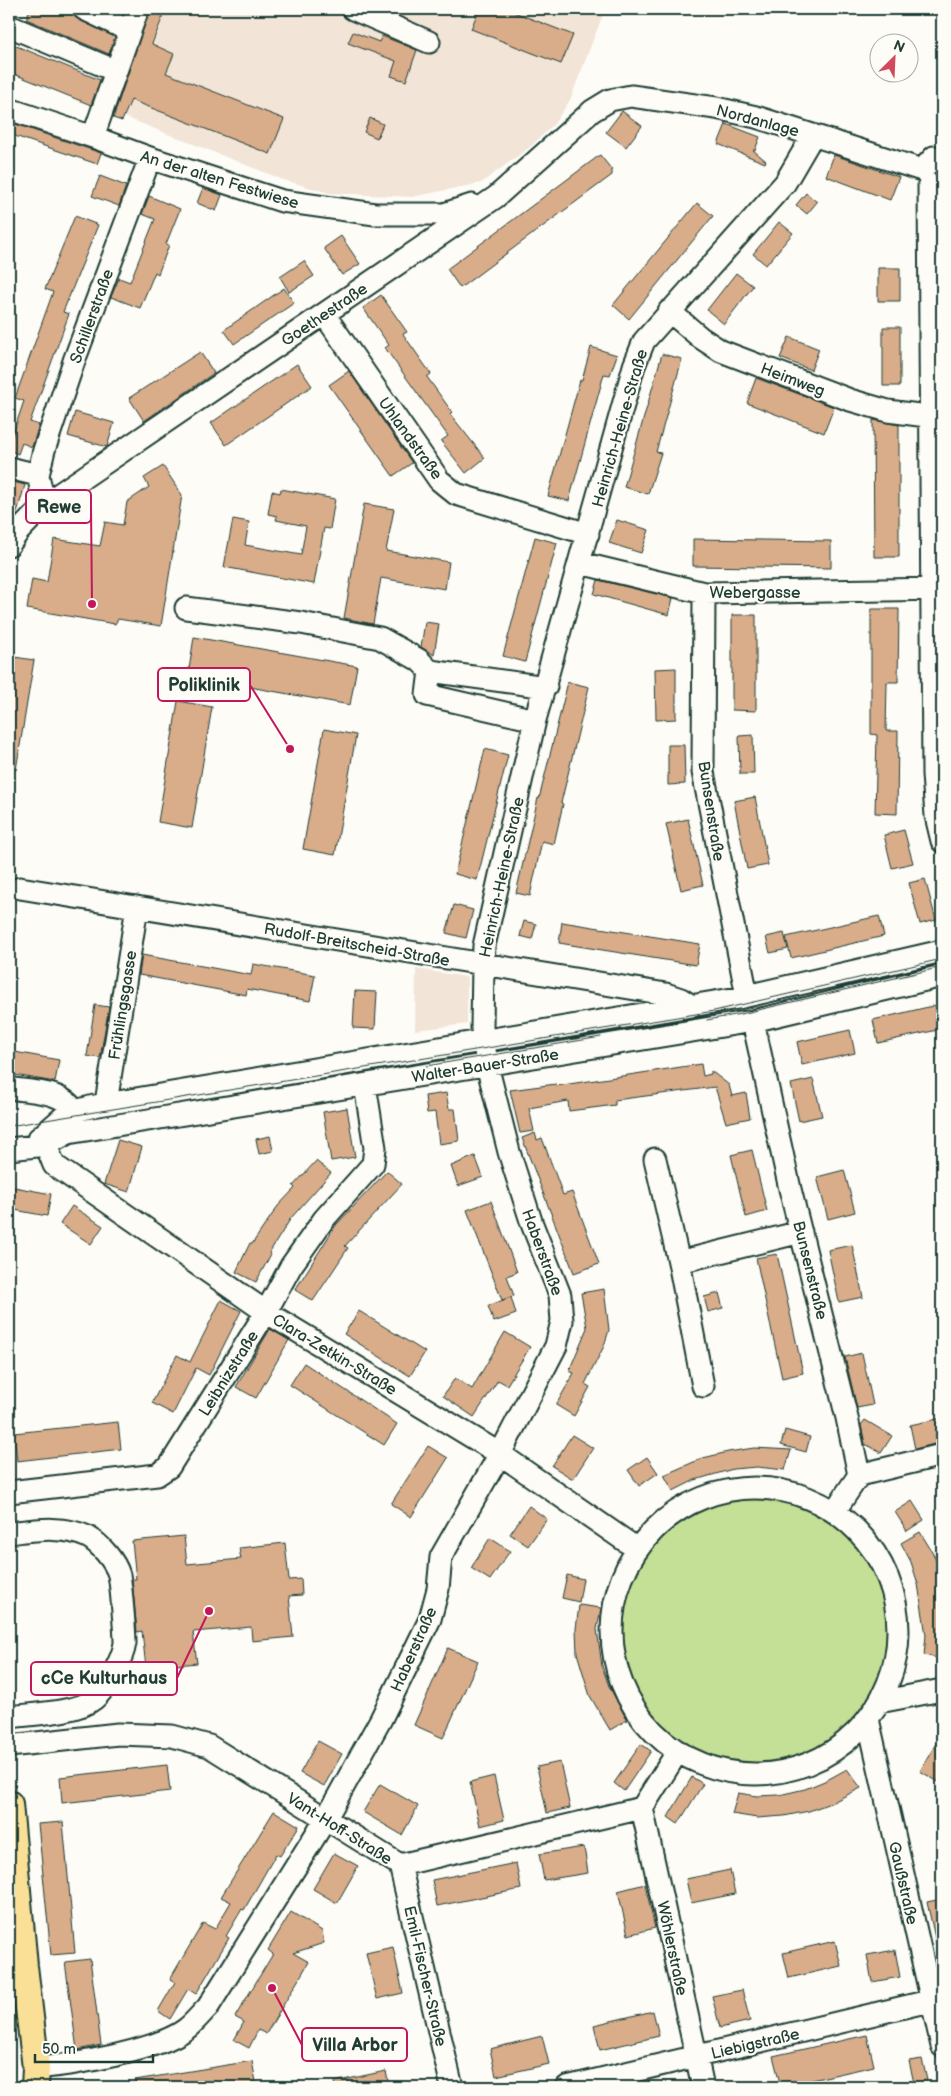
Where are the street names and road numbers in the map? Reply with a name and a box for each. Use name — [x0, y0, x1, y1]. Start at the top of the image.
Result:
street label: Nordanlage — [714, 101, 802, 142]
street label: An der alten Festwiese — [138, 147, 301, 214]
street label: Schillerstraße — [67, 266, 118, 366]
street label: Goethestraße — [278, 279, 372, 351]
street label: Heinrich-Heine-Straße — [589, 347, 652, 510]
street label: Heimweg — [758, 359, 827, 401]
street label: Uhlandstraße — [374, 394, 446, 484]
street label: Webergasse — [710, 584, 801, 603]
street label: Bunsenstraße — [693, 760, 728, 863]
street label: Heinrich-Heine-Straße — [476, 795, 529, 959]
street label: Rudolf-Breitscheid-Straße — [262, 920, 452, 971]
street label: Frühlingsgasse — [105, 949, 142, 1061]
street label: Walter-Bauer-Straße — [410, 1045, 561, 1087]
street label: Haberstraße — [517, 1207, 566, 1299]
street label: Bunsenstraße — [788, 1219, 831, 1322]
street label: Clara-Zetkin-Straße — [269, 1311, 400, 1400]
street label: Leibnizstraße — [195, 1327, 263, 1420]
street label: Haberstraße — [387, 1604, 442, 1695]
street label: Vant-Hoff-Straße — [283, 1789, 396, 1869]
street label: Gaußstraße — [884, 1840, 921, 1927]
street label: Wöhlerstraße — [652, 1899, 691, 1998]
street label: Emil-Fischer-Straße — [399, 1904, 450, 2049]
street label: Liebigstraße — [709, 2025, 802, 2064]

